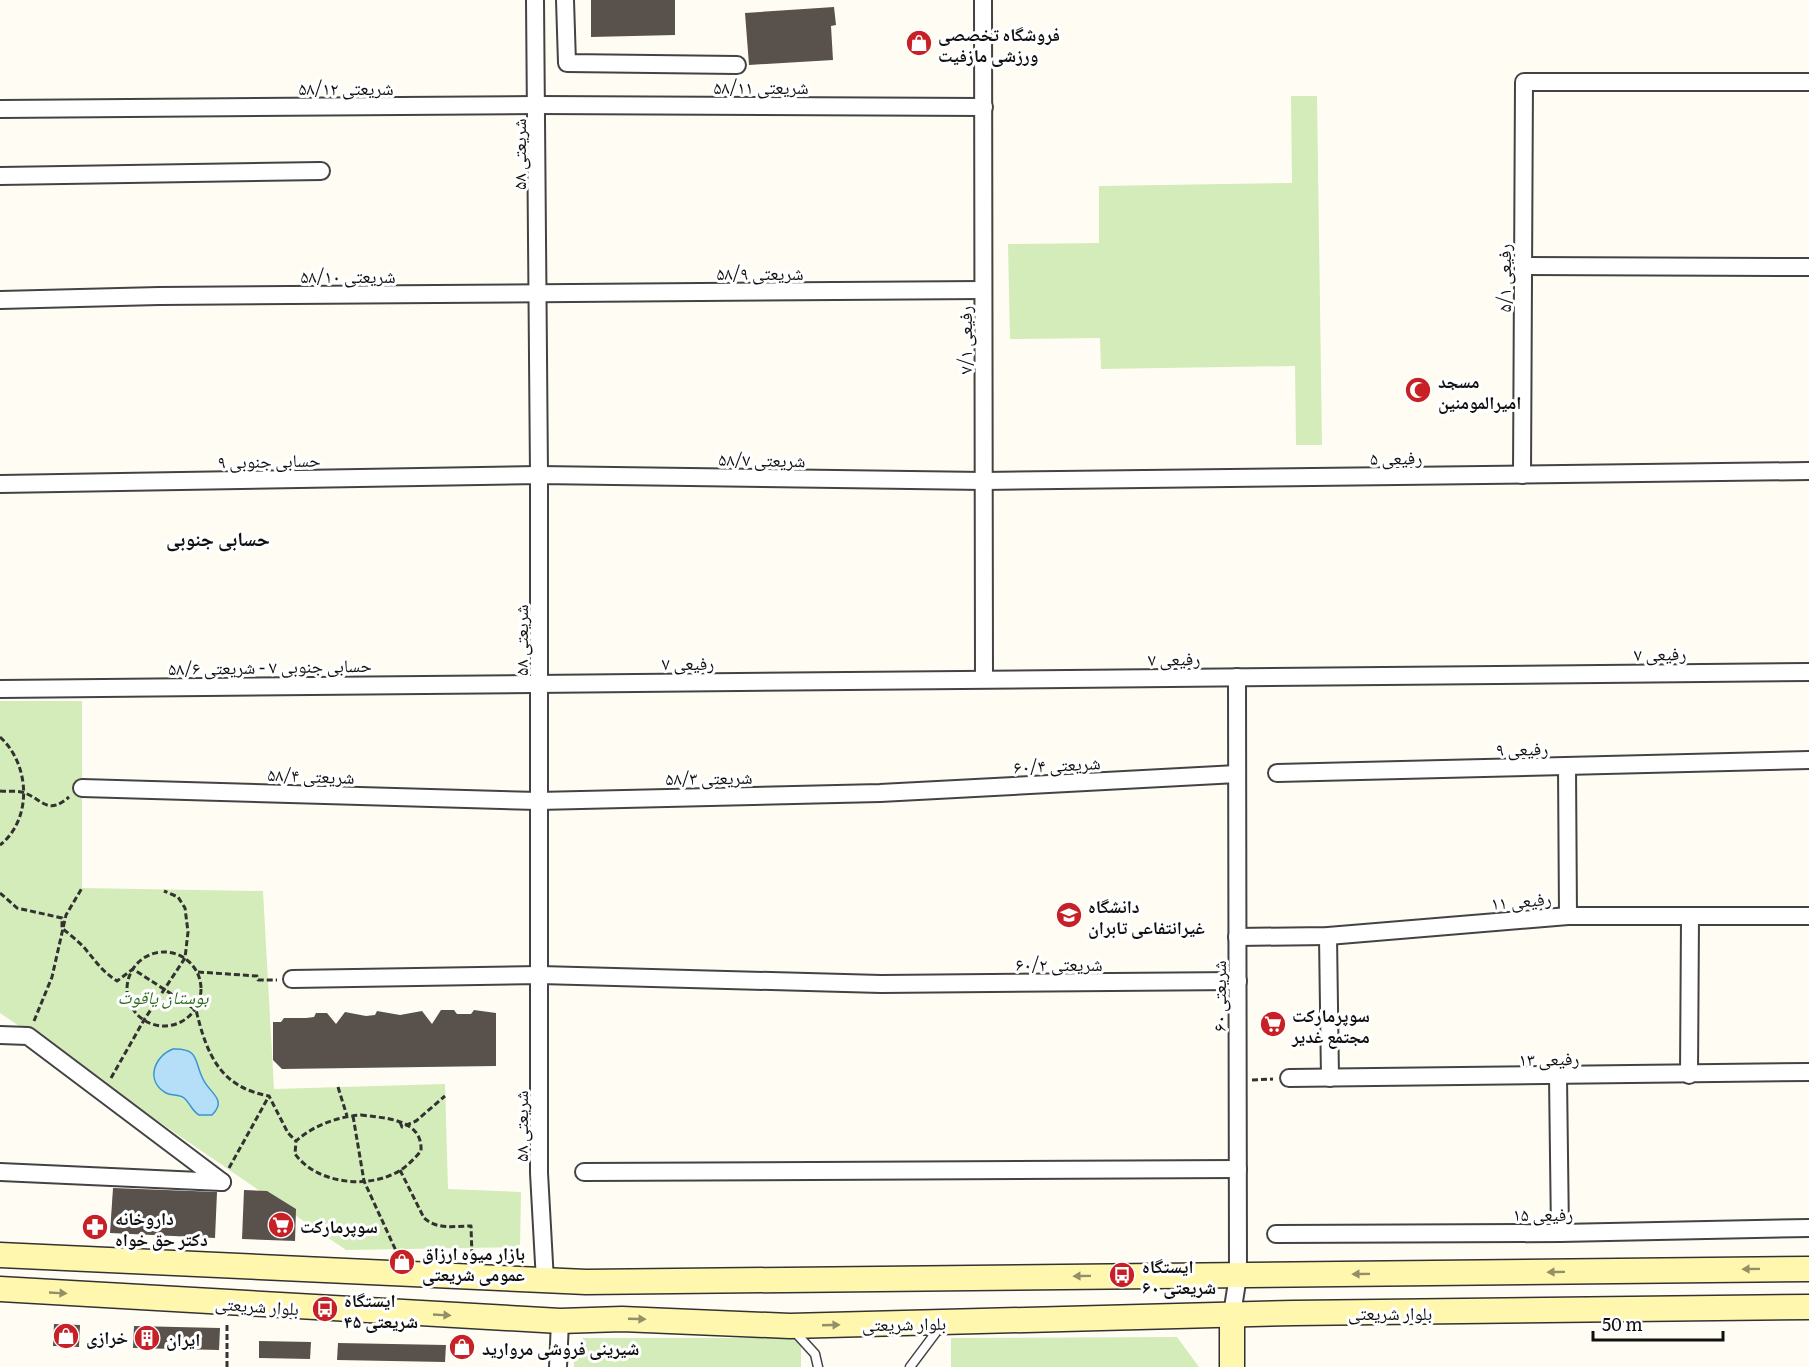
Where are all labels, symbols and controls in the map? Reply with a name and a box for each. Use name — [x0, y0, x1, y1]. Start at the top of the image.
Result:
place label: فروشگاه تخصصی ورزشی مازفیت — [938, 20, 1060, 68]
shop icon: فروشگاه تخصصی ورزشی مازفیت — [904, 28, 934, 58]
street label: شریعتی ۵۸/۱۱ — [713, 73, 809, 100]
street label: شریعتی ۵۸/۱۲ — [298, 74, 394, 101]
street label: شریعتی ۵۸ — [505, 118, 532, 190]
street label: رفیعی ۵/۱ — [1490, 244, 1517, 312]
street label: شریعتی ۵۸/۹ — [716, 259, 804, 286]
street label: شریعتی ۵۸/۱۰ — [300, 262, 396, 289]
street label: رفیعی ۷/۱ — [951, 306, 978, 374]
place label: مسجد امیرالمومنین — [1438, 367, 1521, 415]
mosque icon: مسجد امیرالمومنین — [1403, 375, 1433, 405]
street label: رفیعی ۵ — [1370, 443, 1423, 471]
street label: شریعتی ۵۸/۷ — [718, 445, 806, 473]
street label: حسابی جنوبی ۹ — [217, 446, 321, 474]
district label: حسابی جنوبی — [166, 522, 270, 552]
street label: شریعتی ۵۸ — [507, 604, 534, 676]
street label: رفیعی ۷ — [1634, 639, 1687, 667]
street label: رفیعی ۷ — [1148, 644, 1201, 672]
street label: رفیعی ۷ — [662, 649, 714, 676]
street label: حسابی جنوبی ۷ - شریعتی ۵۸/۶ — [168, 651, 372, 681]
street label: رفیعی ۹ — [1496, 734, 1549, 762]
street label: شریعتی ۶۰/۴ — [1013, 748, 1101, 780]
street label: شریعتی ۵۸/۴ — [267, 760, 355, 790]
street label: شریعتی ۵۸/۳ — [665, 763, 753, 791]
street label: رفیعی ۱۱ — [1490, 884, 1552, 916]
place label: دانشگاه غیرانتفاعی تابران — [1088, 892, 1205, 940]
school or university icon: دانشگاه غیرانتفاعی تابران — [1054, 900, 1084, 930]
street label: شریعتی ۶۰/۲ — [1015, 950, 1103, 977]
street label: شریعتی ۶۰ — [1205, 960, 1232, 1032]
park label: بوستان یاقوت — [118, 983, 209, 1010]
place label: سوپرمارکت مجتمع غدیر — [1291, 1001, 1370, 1049]
supermarket icon: سوپرمارکت مجتمع غدیر — [1258, 1009, 1288, 1039]
street label: رفیعی ۱۳ — [1518, 1044, 1580, 1072]
street label: شریعتی ۵۸ — [507, 1090, 534, 1162]
street label: رفیعی ۱۵ — [1513, 1200, 1573, 1227]
place label: داروخانه دکتر حق خواه — [115, 1204, 208, 1252]
supermarket icon: سوپرمارکت — [266, 1210, 296, 1240]
pharmacy icon: داروخانه دکتر حق خواه — [80, 1212, 110, 1242]
place label: سوپرمارکت — [300, 1212, 378, 1239]
place label: بازار میوه ارزاق عمومی شریعتی — [422, 1239, 525, 1287]
shop icon: بازار میوه ارزاق عمومی شریعتی — [387, 1247, 417, 1277]
place label: ایستگاه شریعتی ۶۰ — [1142, 1252, 1216, 1300]
bus stop icon: ایستگاه شریعتی ۶۰ — [1107, 1260, 1137, 1290]
one-way arrow — [1741, 1265, 1760, 1274]
one-way arrow — [1546, 1267, 1565, 1276]
one-way arrow — [1351, 1269, 1370, 1278]
one-way arrow — [1072, 1271, 1091, 1280]
place label: ایستگاه شریعتی ۴۵ — [344, 1286, 418, 1334]
one-way arrow — [49, 1288, 68, 1297]
street label: بلوار شریعتی — [214, 1289, 300, 1321]
bus stop icon: ایستگاه شریعتی ۴۵ — [310, 1294, 340, 1324]
street label: بلوار شریعتی — [1348, 1299, 1432, 1326]
scale bar — [1593, 1304, 1724, 1342]
street label: بلوار شریعتی — [862, 1309, 946, 1337]
one-way arrow — [432, 1310, 451, 1320]
text: 50 m — [1602, 1310, 1643, 1337]
one-way arrow — [627, 1315, 646, 1324]
one-way arrow — [822, 1320, 841, 1329]
shop icon: خرازی — [51, 1321, 81, 1351]
place label: خرازی — [86, 1323, 128, 1350]
building icon: ایران — [132, 1323, 162, 1353]
place label: ایران — [166, 1325, 200, 1352]
shop icon: شیرینی فروشی مروارید — [447, 1332, 477, 1362]
place label: شیرینی فروشی مروارید — [482, 1334, 639, 1361]

